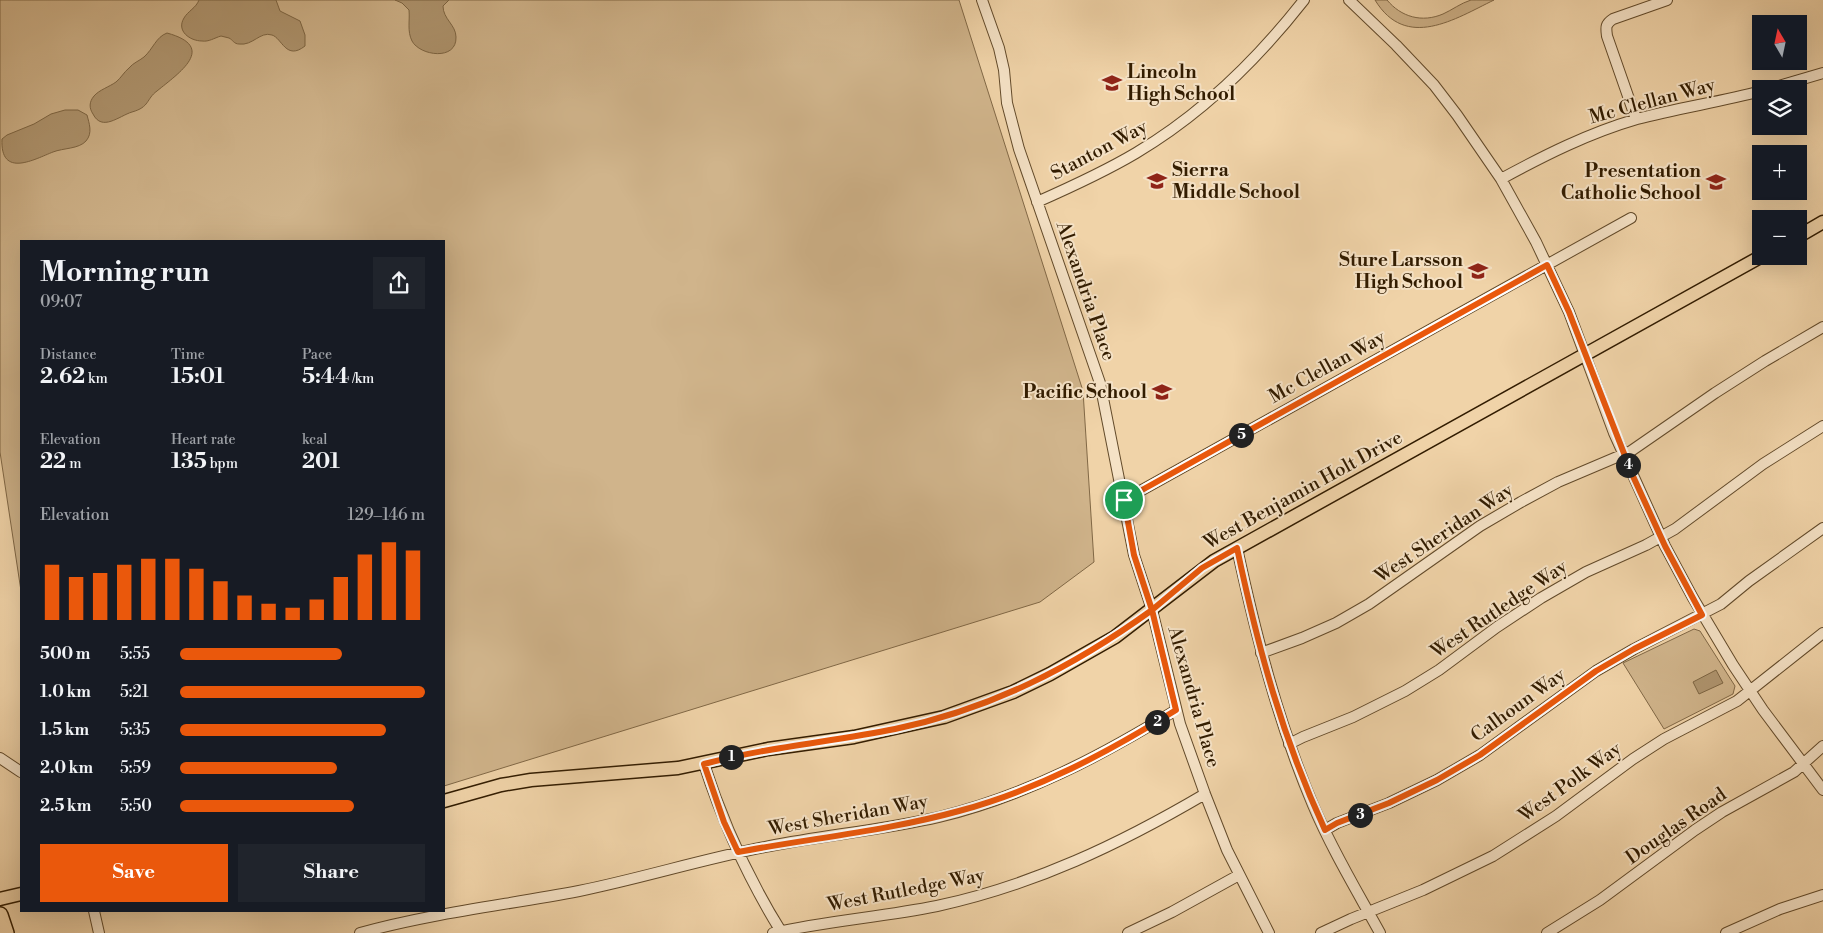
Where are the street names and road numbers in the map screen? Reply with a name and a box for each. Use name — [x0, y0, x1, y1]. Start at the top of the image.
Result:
street label: Mc Clellan Way — [1586, 72, 1718, 129]
street label: Stanton Way — [1047, 114, 1152, 185]
street label: Alexandria Place — [1051, 217, 1121, 364]
street label: Mc Clellan Way — [1265, 325, 1390, 409]
street label: West Benjamin Holt Drive — [1199, 425, 1407, 555]
street label: West Sheridan Way — [1369, 477, 1518, 589]
street label: West Rutledge Way — [1425, 554, 1572, 664]
street label: Alexandria Place — [1162, 623, 1226, 770]
street label: Calhoun Way — [1466, 662, 1571, 747]
street label: West Polk Way — [1513, 736, 1627, 828]
street label: Douglas Road — [1621, 782, 1731, 870]
street label: West Sheridan Way — [765, 789, 930, 841]
street label: West Rutledge Way — [824, 863, 987, 917]

